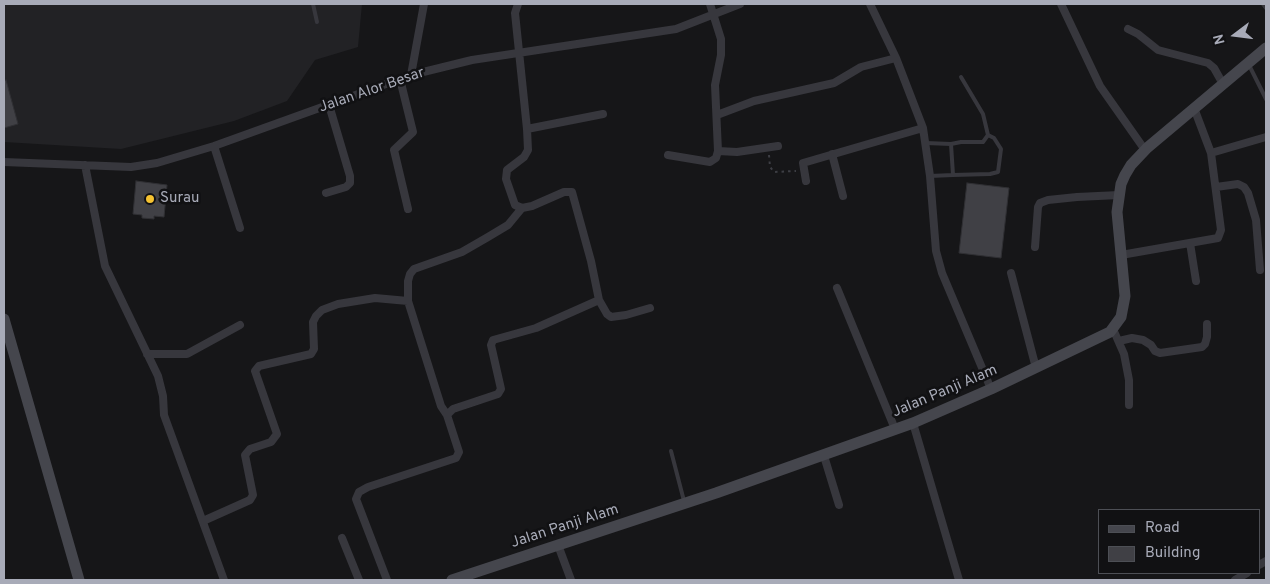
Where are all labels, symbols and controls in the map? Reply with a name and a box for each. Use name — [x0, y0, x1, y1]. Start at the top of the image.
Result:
north arrow — [1210, 10, 1260, 60]
text: N — [1211, 32, 1230, 46]
street label: Jalan Alor Besar — [317, 64, 427, 118]
place label: Surau — [160, 190, 199, 208]
marker: Surau — [144, 193, 156, 205]
street label: Jalan Panji Alam — [890, 362, 1000, 422]
street label: Jalan Panji Alam — [509, 501, 621, 553]
legend — [1098, 509, 1260, 574]
text: Road — [1145, 519, 1180, 538]
text: Building — [1145, 544, 1200, 563]

